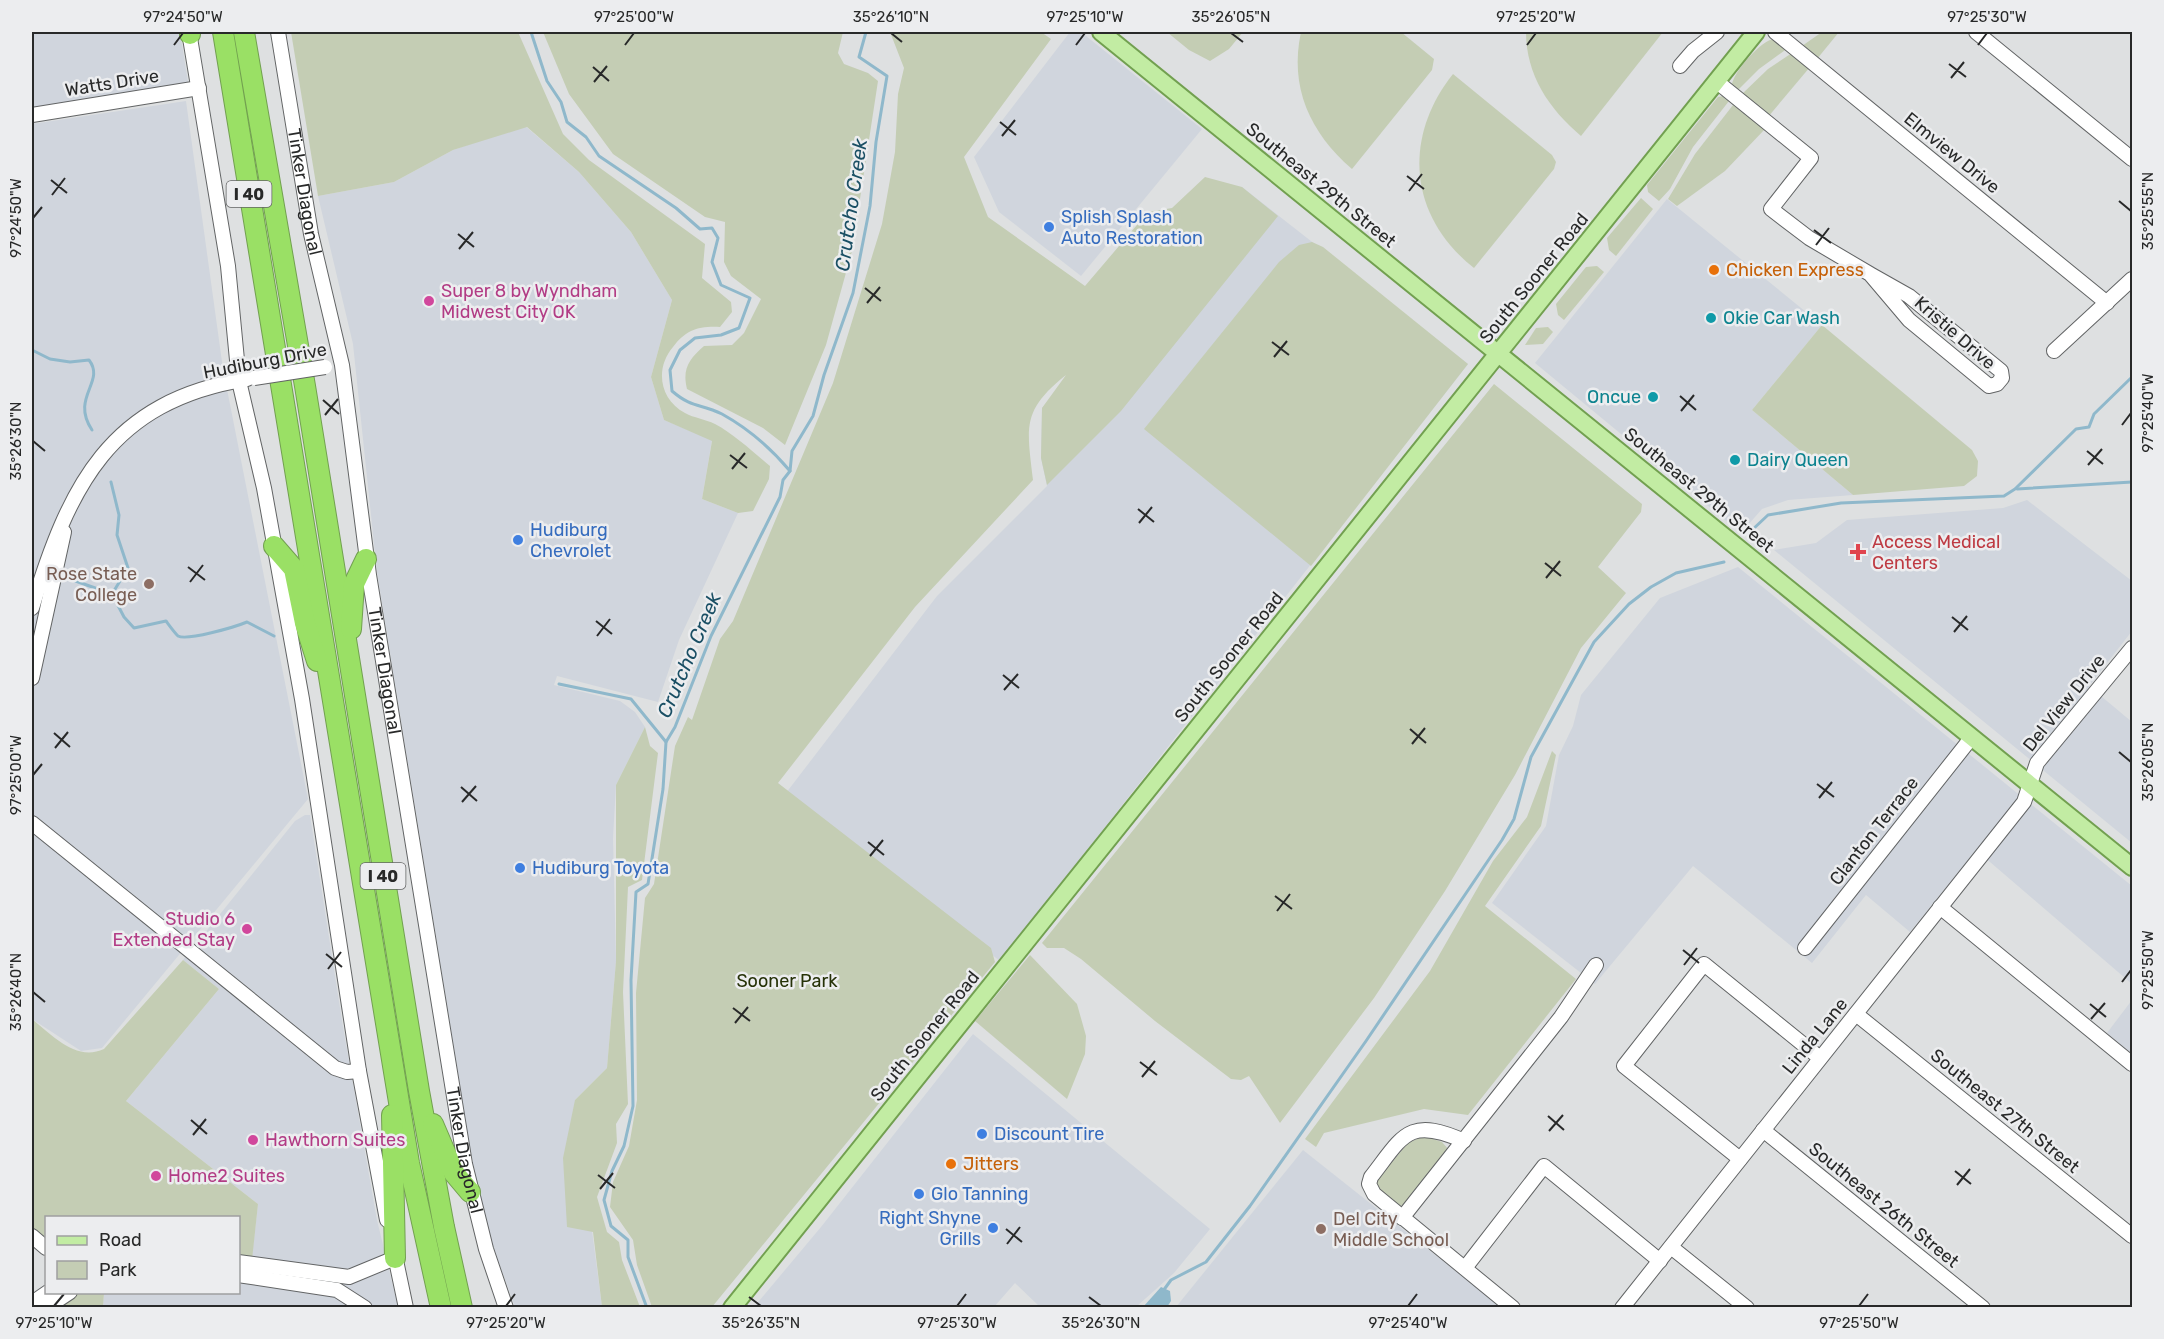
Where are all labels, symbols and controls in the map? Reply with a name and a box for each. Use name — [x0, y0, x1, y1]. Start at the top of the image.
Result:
text: 97°24'50"W — [143, 8, 223, 26]
text: 97°25'00"W — [594, 8, 674, 26]
text: 35°26'10"N — [853, 8, 929, 26]
text: 97°25'10"W — [1047, 8, 1123, 26]
text: 35°26'05"N — [1192, 8, 1270, 26]
text: 97°25'20"W — [1496, 8, 1576, 26]
text: 97°25'30"W — [1947, 8, 2027, 26]
street label: Watts Drive — [63, 65, 161, 101]
street label: Elmview Drive — [1900, 108, 2004, 198]
street label: Southeast 29th Street — [1242, 118, 1400, 252]
street label: Tinker Diagonal — [283, 127, 327, 258]
water label: Crutcho Creek — [830, 136, 872, 273]
text: 35°25'55"N — [2139, 172, 2157, 250]
text: 97°24'50"W — [7, 178, 25, 258]
road number: I 40 — [226, 181, 272, 207]
place label: Splish Splash Auto Restoration — [1061, 206, 1203, 249]
street label: South Sooner Road — [1475, 208, 1593, 348]
marker: Splish Splash Auto Restoration — [1042, 220, 1056, 234]
place label: Chicken Express — [1726, 259, 1864, 281]
marker: Chicken Express — [1707, 263, 1721, 277]
place label: Super 8 by Wyndham Midwest City OK — [441, 280, 617, 323]
street label: Kristie Drive — [1910, 292, 2000, 374]
marker: Super 8 by Wyndham Midwest City OK — [422, 294, 436, 308]
place label: Okie Car Wash — [1723, 307, 1840, 329]
marker: Okie Car Wash — [1704, 311, 1718, 325]
street label: Hudiburg Drive — [201, 338, 329, 384]
text: 97°25'40"W — [2139, 373, 2157, 453]
place label: Oncue — [1587, 386, 1641, 408]
marker: Oncue — [1646, 390, 1660, 404]
text: 35°26'30"N — [7, 402, 25, 480]
street label: Southeast 29th Street — [1620, 423, 1778, 557]
place label: Dairy Queen — [1747, 449, 1849, 471]
marker: Dairy Queen — [1728, 453, 1742, 467]
place label: Hudiburg Chevrolet — [530, 519, 611, 562]
place label: Access Medical Centers — [1872, 531, 2000, 574]
marker: Hudiburg Chevrolet — [511, 533, 525, 547]
marker: Access Medical Centers — [1849, 543, 1867, 561]
place label: Rose State College — [46, 563, 137, 606]
marker: Rose State College — [142, 577, 156, 591]
street label: South Sooner Road — [1170, 587, 1288, 727]
water label: Crutcho Creek — [652, 588, 726, 721]
street label: Tinker Diagonal — [363, 606, 406, 736]
street label: Del View Drive — [2018, 650, 2110, 756]
text: 35°26'05"N — [2139, 723, 2157, 801]
text: 97°25'00"W — [7, 735, 25, 815]
street label: Clanton Terrace — [1825, 772, 1923, 890]
place label: Hudiburg Toyota — [532, 857, 669, 879]
marker: Hudiburg Toyota — [513, 861, 527, 875]
road number: I 40 — [360, 863, 406, 889]
place label: Studio 6 Extended Stay — [113, 908, 235, 951]
marker: Studio 6 Extended Stay — [240, 922, 254, 936]
text: 97°25'50"W — [2139, 930, 2157, 1010]
text: 35°26'40"N — [7, 953, 25, 1031]
street label: South Sooner Road — [866, 966, 984, 1106]
park label: Sooner Park — [736, 970, 838, 992]
street label: Linda Lane — [1778, 994, 1852, 1078]
street label: Southeast 27th Street — [1926, 1044, 2084, 1178]
street label: Tinker Diagonal — [442, 1085, 488, 1216]
place label: Discount Tire — [994, 1123, 1104, 1145]
marker: Discount Tire — [975, 1127, 989, 1141]
place label: Hawthorn Suites — [265, 1129, 405, 1151]
marker: Hawthorn Suites — [246, 1133, 260, 1147]
street label: Southeast 26th Street — [1804, 1138, 1964, 1272]
place label: Jitters — [963, 1153, 1019, 1175]
marker: Jitters — [944, 1157, 958, 1171]
place label: Home2 Suites — [168, 1165, 285, 1187]
marker: Home2 Suites — [149, 1169, 163, 1183]
place label: Glo Tanning — [931, 1183, 1028, 1205]
marker: Glo Tanning — [912, 1187, 926, 1201]
place label: Right Shyne Grills — [879, 1207, 981, 1250]
place label: Del City Middle School — [1333, 1208, 1449, 1251]
legend — [45, 1216, 240, 1294]
marker: Right Shyne Grills — [986, 1221, 1000, 1235]
marker: Del City Middle School — [1314, 1222, 1328, 1236]
text: Road — [99, 1229, 142, 1251]
text: Park — [99, 1259, 137, 1281]
text: 97°25'10"W — [16, 1314, 92, 1332]
text: 97°25'20"W — [466, 1314, 546, 1332]
text: 35°26'35"N — [722, 1314, 800, 1332]
text: 97°25'30"W — [917, 1314, 997, 1332]
text: 35°26'30"N — [1062, 1314, 1140, 1332]
text: 97°25'40"W — [1368, 1314, 1448, 1332]
text: 97°25'50"W — [1819, 1314, 1899, 1332]

